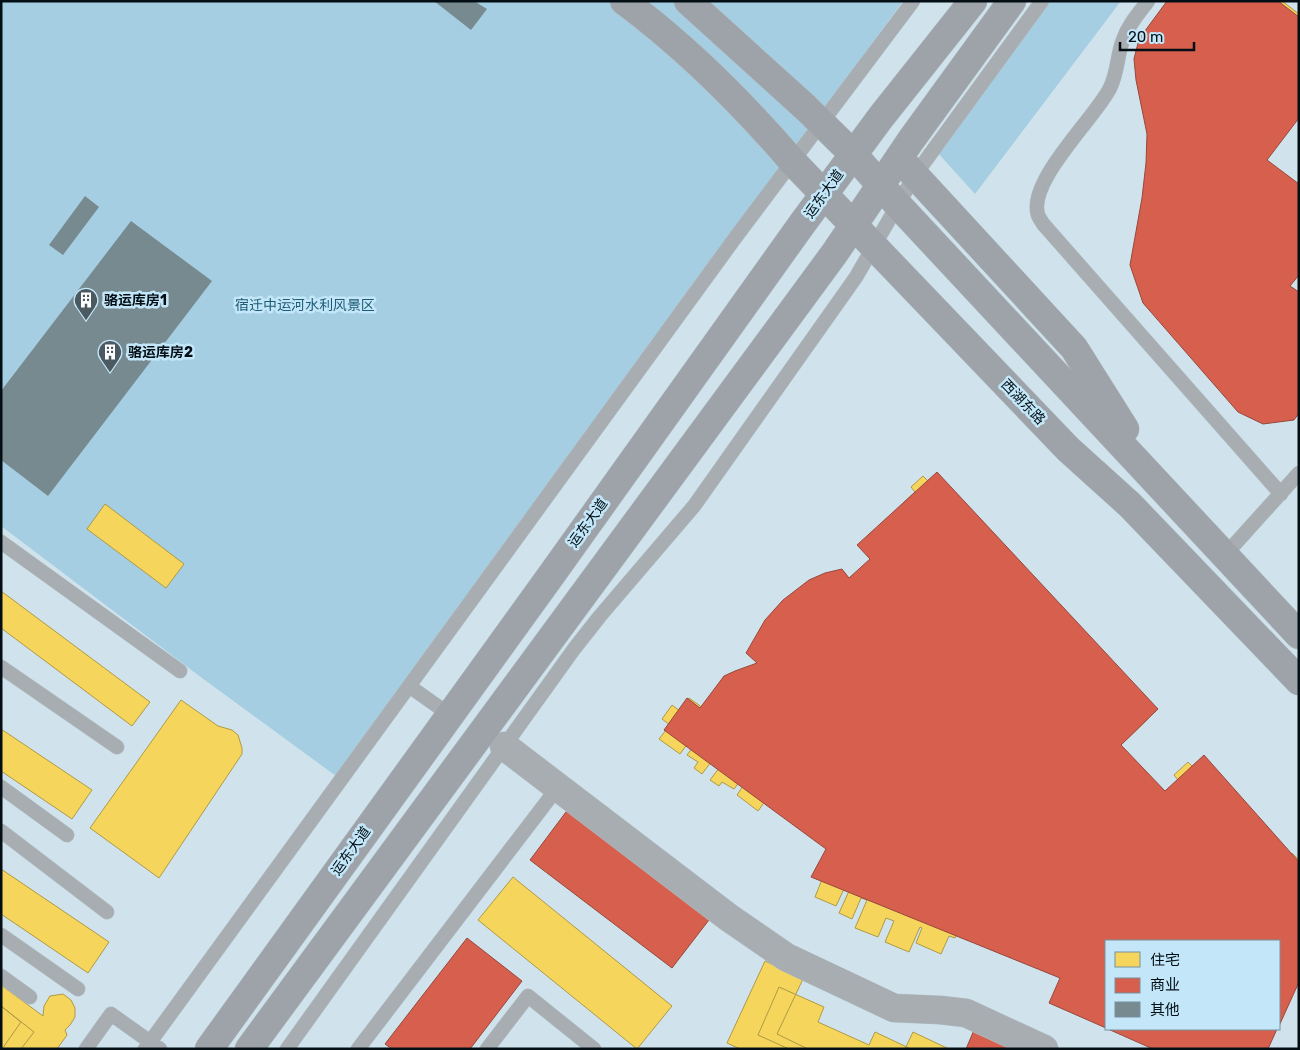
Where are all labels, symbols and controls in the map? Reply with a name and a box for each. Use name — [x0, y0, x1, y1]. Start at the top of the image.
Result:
scale bar — [1120, 20, 1194, 52]
text: 20 m — [1128, 28, 1163, 46]
street label: 运东大道 — [801, 166, 847, 222]
building icon: 骆运库房1 — [73, 287, 99, 321]
place label: 骆运库房1 — [104, 292, 167, 309]
park label: 宿迁中运河水利风景区 — [235, 297, 375, 314]
building icon: 骆运库房2 — [97, 339, 123, 373]
place label: 骆运库房2 — [128, 344, 193, 361]
street label: 西湖东路 — [997, 376, 1049, 428]
street label: 运东大道 — [565, 495, 611, 551]
street label: 运东大道 — [328, 823, 374, 879]
legend — [1105, 940, 1280, 1030]
text: 住宅 — [1150, 951, 1180, 969]
text: 商业 — [1150, 976, 1180, 994]
text: 其他 — [1150, 1001, 1180, 1019]

